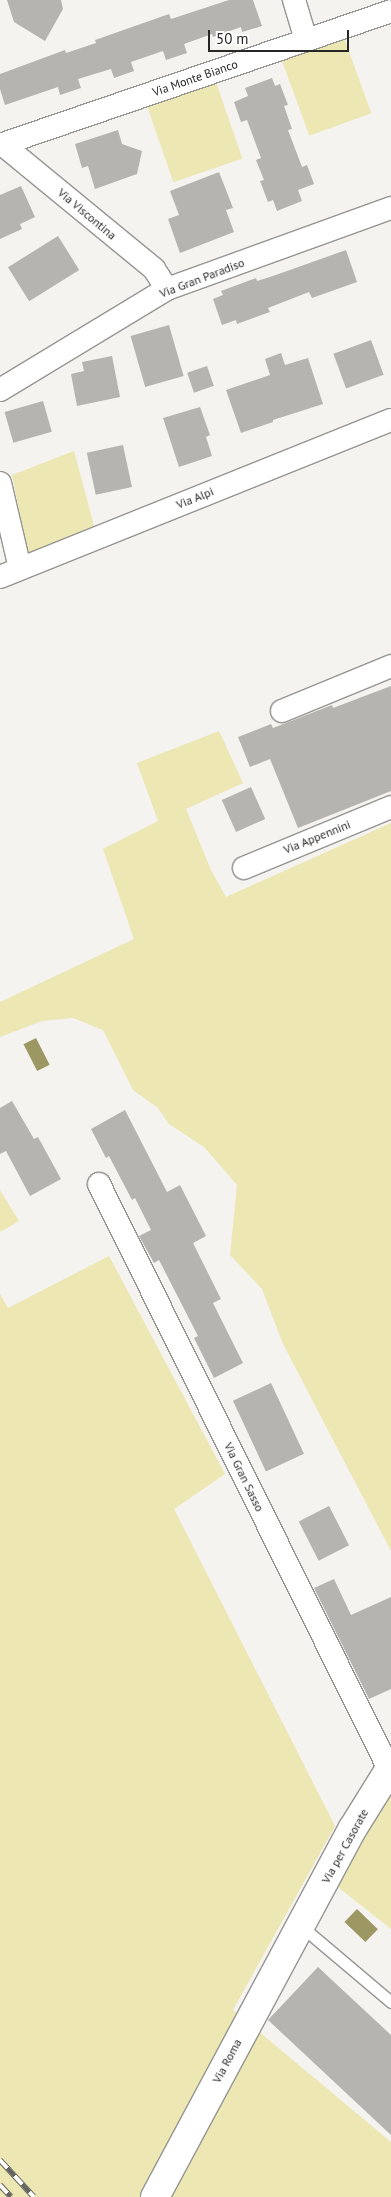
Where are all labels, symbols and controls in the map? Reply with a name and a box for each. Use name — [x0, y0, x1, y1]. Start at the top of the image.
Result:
scale bar — [211, 20, 352, 52]
text: 50 m — [216, 29, 249, 48]
street label: Via Monte Bianco — [150, 57, 240, 99]
street label: Via Viscontina — [55, 185, 119, 243]
street label: Via Gran Paradiso — [158, 255, 246, 301]
street label: Via Alpi — [174, 484, 216, 512]
street label: Via Appennini — [281, 817, 353, 857]
street label: Via Gran Sasso — [221, 1440, 267, 1514]
street label: Via per Casorate — [319, 1806, 371, 1886]
street label: Via Roma — [209, 2036, 245, 2086]

